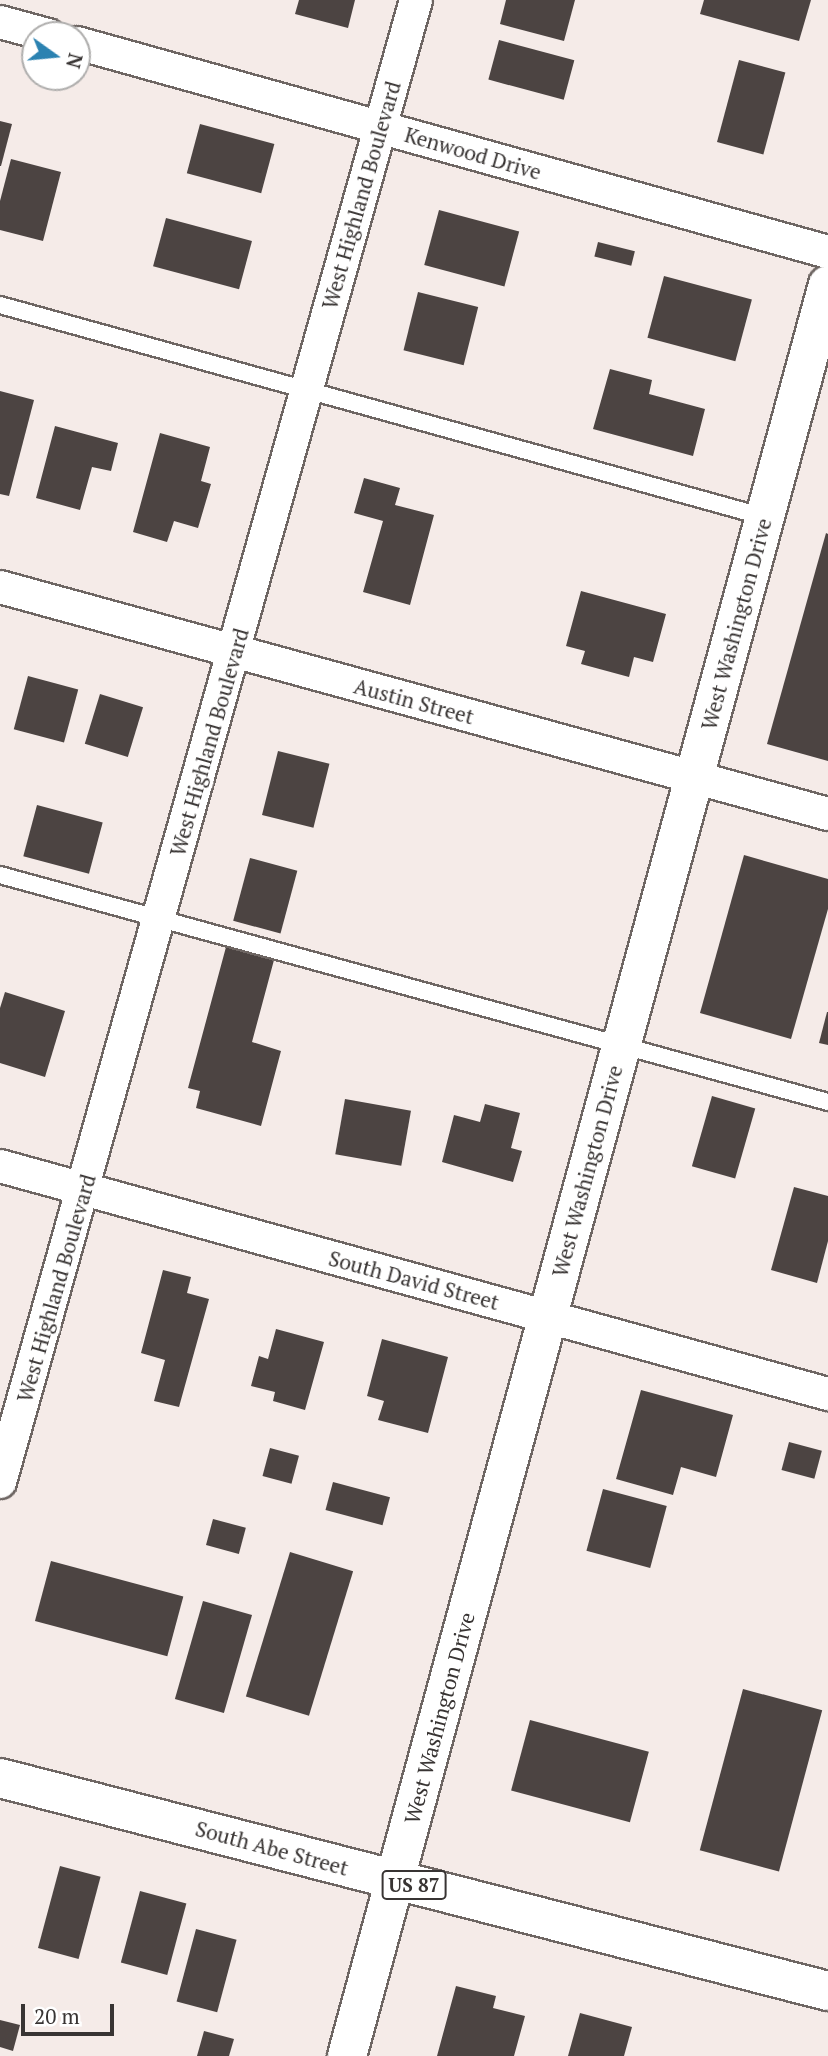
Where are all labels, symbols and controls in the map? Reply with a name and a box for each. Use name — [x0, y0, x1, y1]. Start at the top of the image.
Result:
north arrow — [21, 21, 91, 91]
text: N — [61, 51, 89, 71]
street label: West Highland Boulevard — [316, 78, 406, 312]
street label: Kenwood Drive — [402, 121, 544, 185]
street label: West Washington Drive — [696, 515, 776, 733]
street label: West Highland Boulevard — [164, 625, 254, 859]
street label: Austin Street — [351, 673, 477, 729]
street label: West Washington Drive — [547, 1062, 627, 1280]
street label: West Highland Boulevard — [11, 1171, 101, 1405]
street label: South David Street — [326, 1245, 502, 1315]
street label: West Washington Drive — [399, 1609, 479, 1827]
street label: South Abe Street — [193, 1815, 351, 1881]
road number: US 87 — [381, 1870, 447, 1900]
scale bar — [24, 1990, 117, 2034]
text: 20 m — [34, 2002, 80, 2030]

